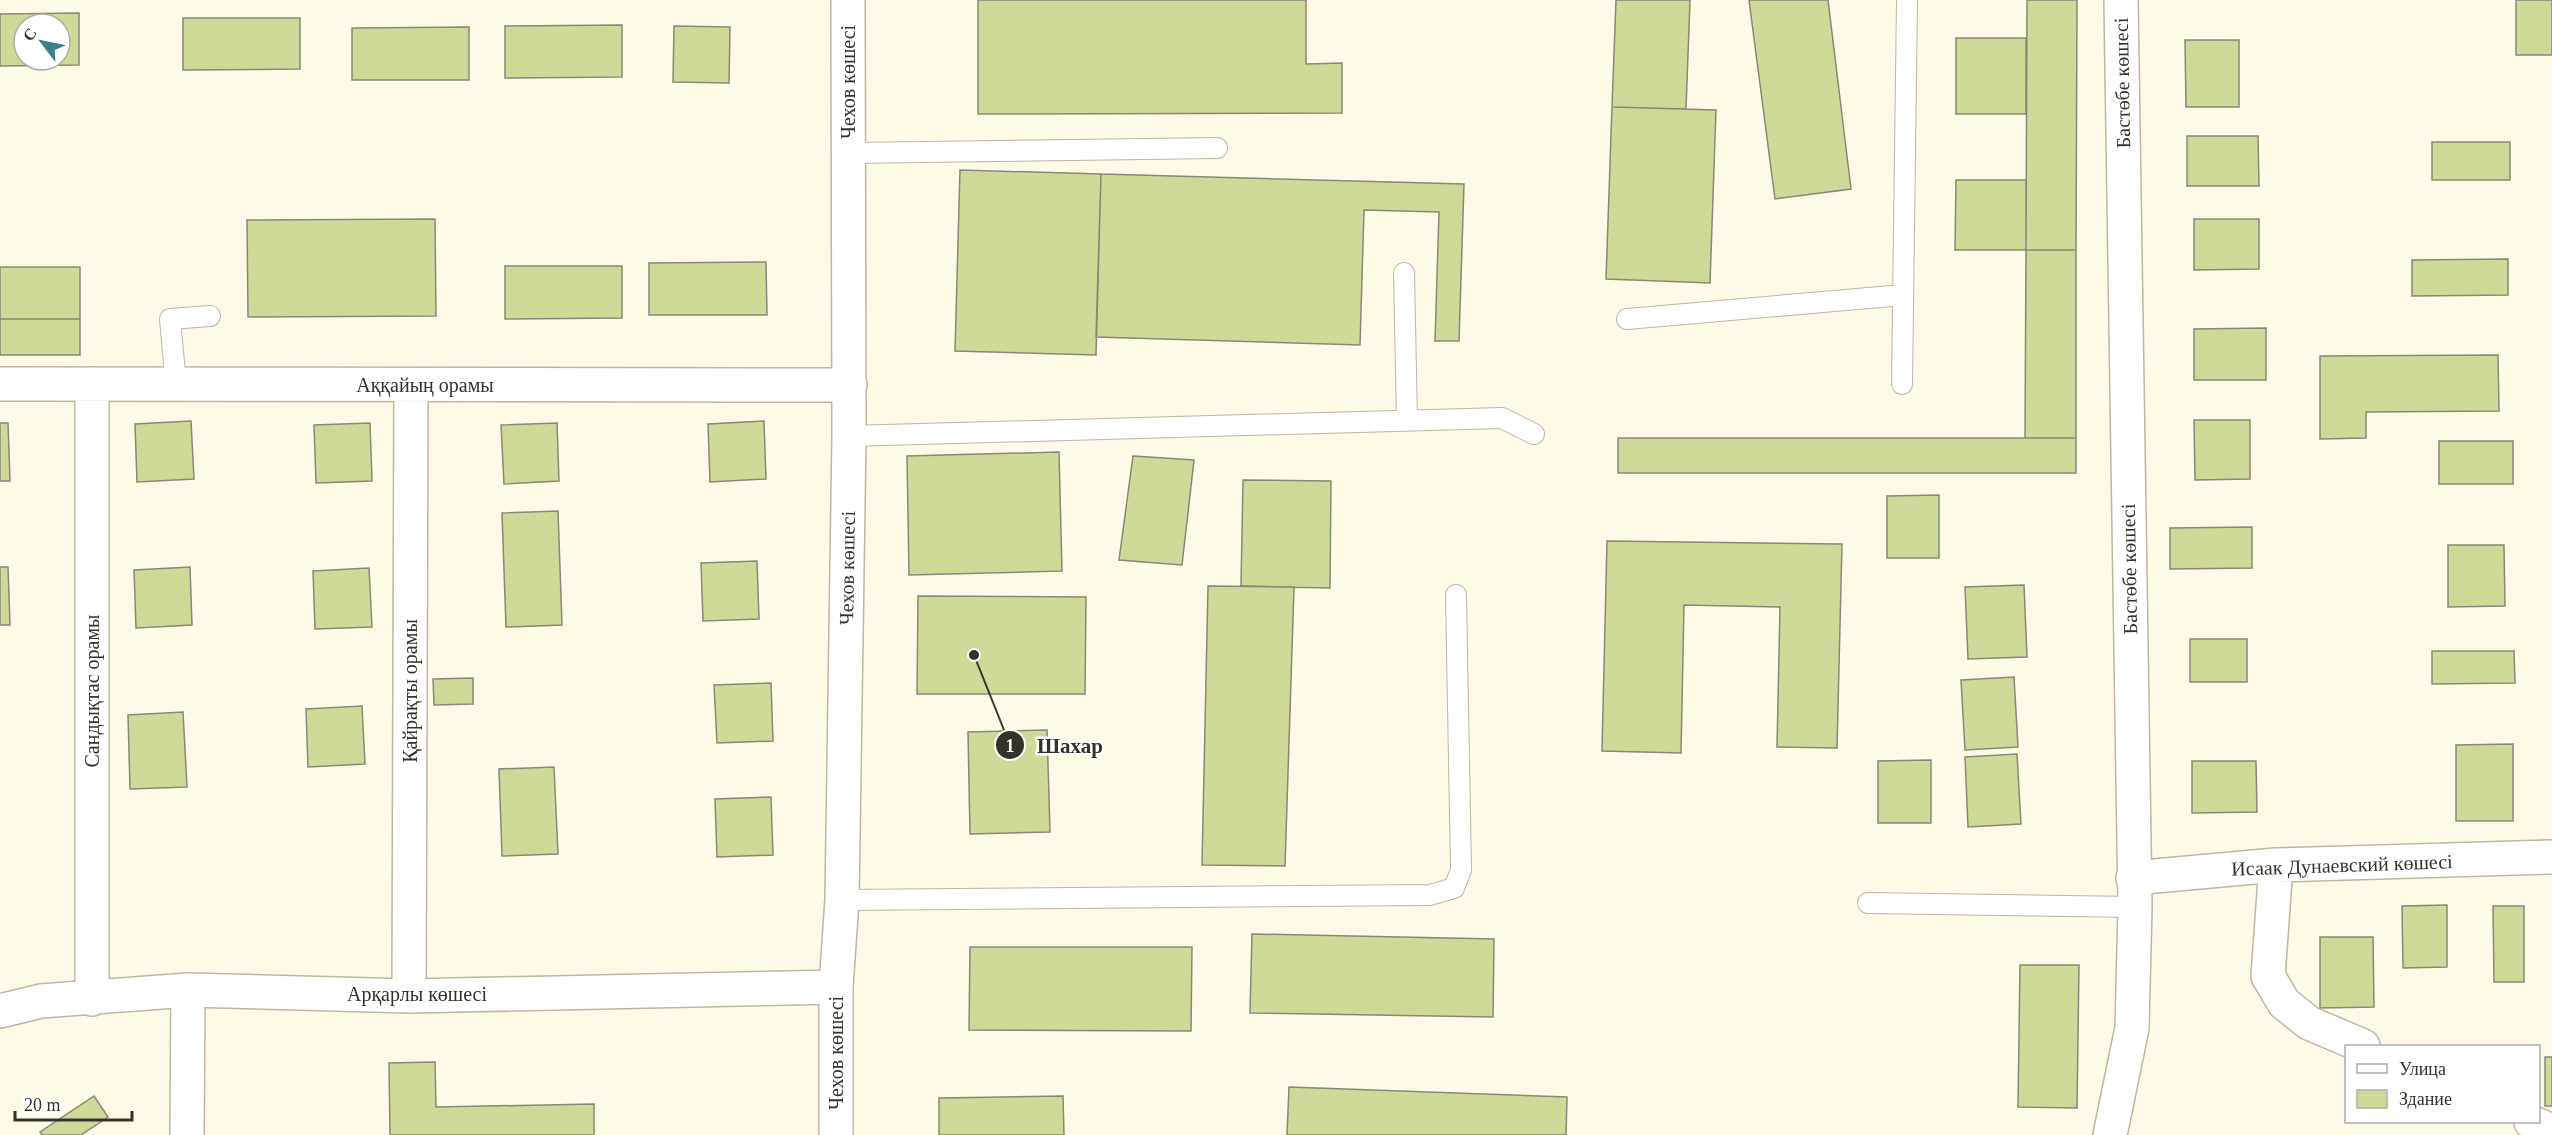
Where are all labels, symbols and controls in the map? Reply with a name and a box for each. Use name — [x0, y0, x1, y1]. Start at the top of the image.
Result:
north arrow — [12, 12, 72, 72]
street label: Бастөбе көшесі — [2110, 17, 2134, 149]
street label: Чехов көшесі — [837, 24, 859, 139]
text: С — [19, 25, 40, 44]
street label: Аққайың орамы — [356, 374, 494, 397]
street label: Бастөбе көшесі — [2117, 503, 2141, 635]
street label: Чехов көшесі — [835, 510, 859, 625]
street label: Сандықтас орамы — [81, 615, 104, 767]
street label: Қайрақты орамы — [399, 619, 422, 763]
callout: Шахар — [995, 726, 1115, 765]
text: Шахар — [1037, 734, 1103, 758]
text: 1 — [1006, 736, 1015, 756]
street label: Исаак Дунаевский көшесі — [2231, 850, 2453, 881]
street label: Арқарлы көшесі — [347, 983, 487, 1006]
street label: Чехов көшесі — [825, 995, 847, 1110]
legend — [2345, 1045, 2540, 1123]
text: Улица — [2399, 1059, 2446, 1079]
scale bar — [15, 1084, 132, 1122]
text: Здание — [2399, 1089, 2452, 1109]
text: 20 m — [24, 1095, 61, 1115]

